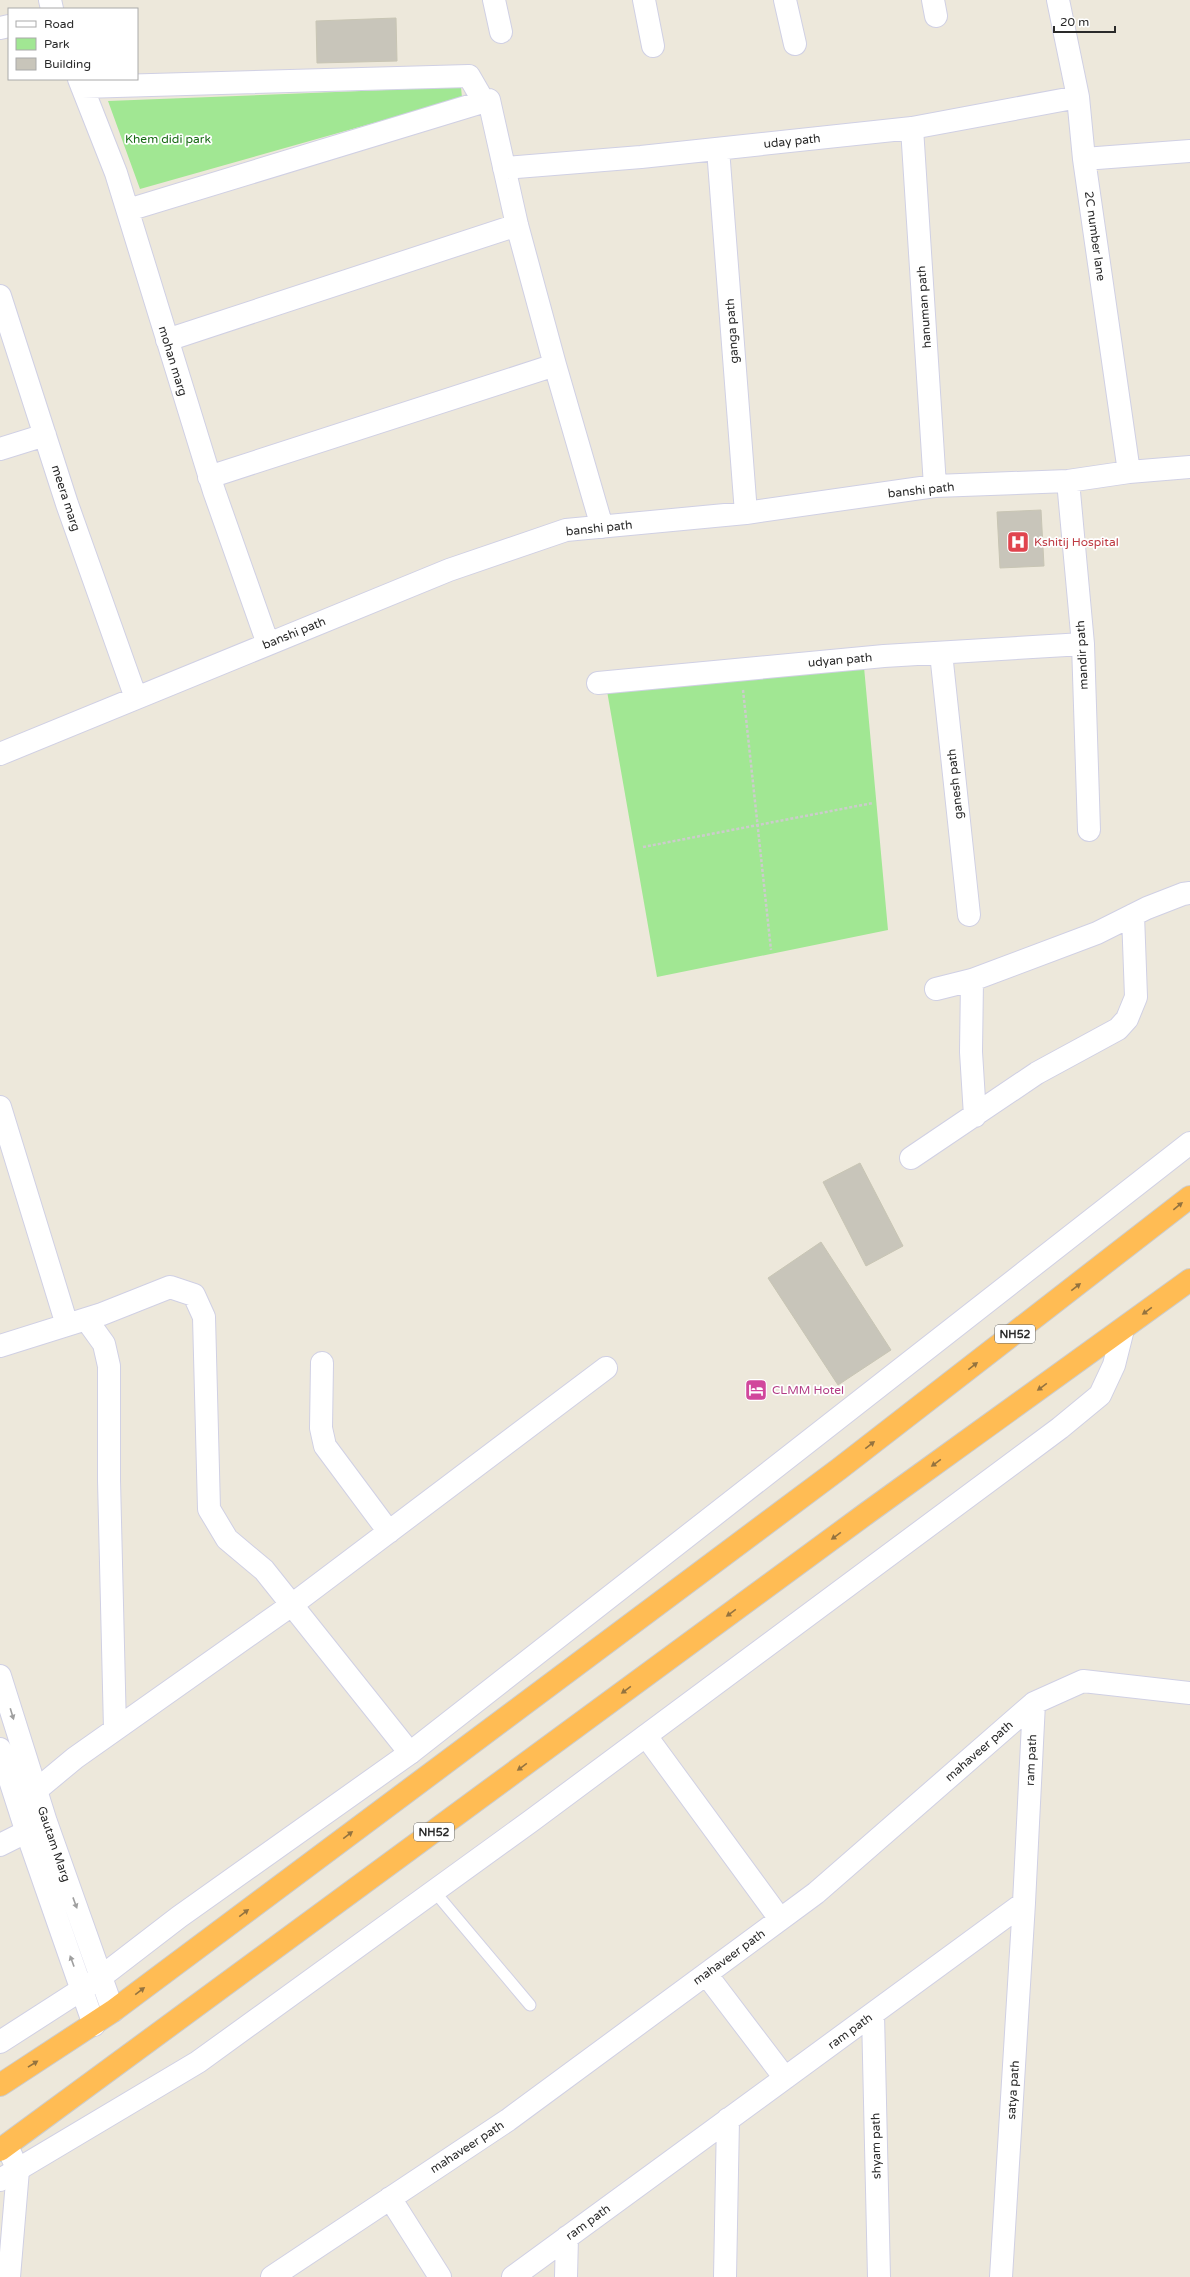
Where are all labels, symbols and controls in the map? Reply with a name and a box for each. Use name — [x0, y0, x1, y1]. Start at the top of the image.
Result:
legend — [8, 8, 138, 80]
scale bar — [1054, 8, 1115, 34]
text: 20 m — [1060, 15, 1089, 29]
text: Road — [44, 17, 74, 31]
text: Park — [44, 37, 70, 51]
text: Building — [44, 57, 91, 71]
street label: uday path — [763, 131, 821, 151]
park label: Khem didi park — [125, 132, 211, 146]
street label: 2C number lane — [1082, 190, 1108, 282]
street label: hanuman path — [914, 265, 934, 349]
street label: ganga path — [723, 298, 741, 364]
street label: mohan marg — [156, 324, 190, 398]
street label: meera marg — [49, 463, 83, 533]
street label: banshi path — [887, 480, 955, 500]
street label: banshi path — [565, 518, 633, 538]
hospital icon: Kshitij Hospital — [1005, 529, 1031, 555]
place label: Kshitij Hospital — [1034, 535, 1119, 549]
street label: banshi path — [260, 614, 328, 652]
street label: mandir path — [1073, 620, 1091, 690]
street label: udyan path — [807, 650, 873, 670]
street label: ganesh path — [944, 748, 966, 820]
one-way arrow — [1173, 1202, 1184, 1211]
one-way arrow — [1071, 1283, 1081, 1291]
one-way arrow — [1142, 1307, 1153, 1316]
road number: NH52 — [995, 1325, 1035, 1343]
one-way arrow — [968, 1362, 978, 1370]
hotel icon: CLMM Hotel — [743, 1377, 769, 1403]
place label: CLMM Hotel — [772, 1383, 844, 1397]
one-way arrow — [1037, 1383, 1047, 1391]
one-way arrow — [865, 1441, 875, 1449]
one-way arrow — [931, 1459, 941, 1467]
one-way arrow — [830, 1532, 841, 1540]
one-way arrow — [726, 1609, 736, 1617]
one-way arrow — [621, 1686, 632, 1694]
one-way arrow — [9, 1708, 15, 1720]
street label: mahaveer path — [942, 1718, 1016, 1784]
street label: ram path — [1023, 1734, 1039, 1786]
one-way arrow — [516, 1763, 527, 1771]
street label: Gautam Marg — [35, 1804, 73, 1884]
road number: NH52 — [414, 1823, 454, 1841]
one-way arrow — [343, 1831, 354, 1839]
one-way arrow — [72, 1898, 78, 1910]
one-way arrow — [239, 1909, 250, 1917]
street label: mahaveer path — [690, 1926, 768, 1988]
one-way arrow — [69, 1955, 75, 1967]
one-way arrow — [135, 1987, 145, 1995]
street label: ram path — [825, 2010, 875, 2052]
one-way arrow — [28, 2060, 38, 2068]
street label: satya path — [1004, 2060, 1022, 2120]
street label: shyam path — [868, 2113, 884, 2179]
street label: mahaveer path — [427, 2118, 507, 2176]
street label: ram path — [563, 2201, 613, 2243]

